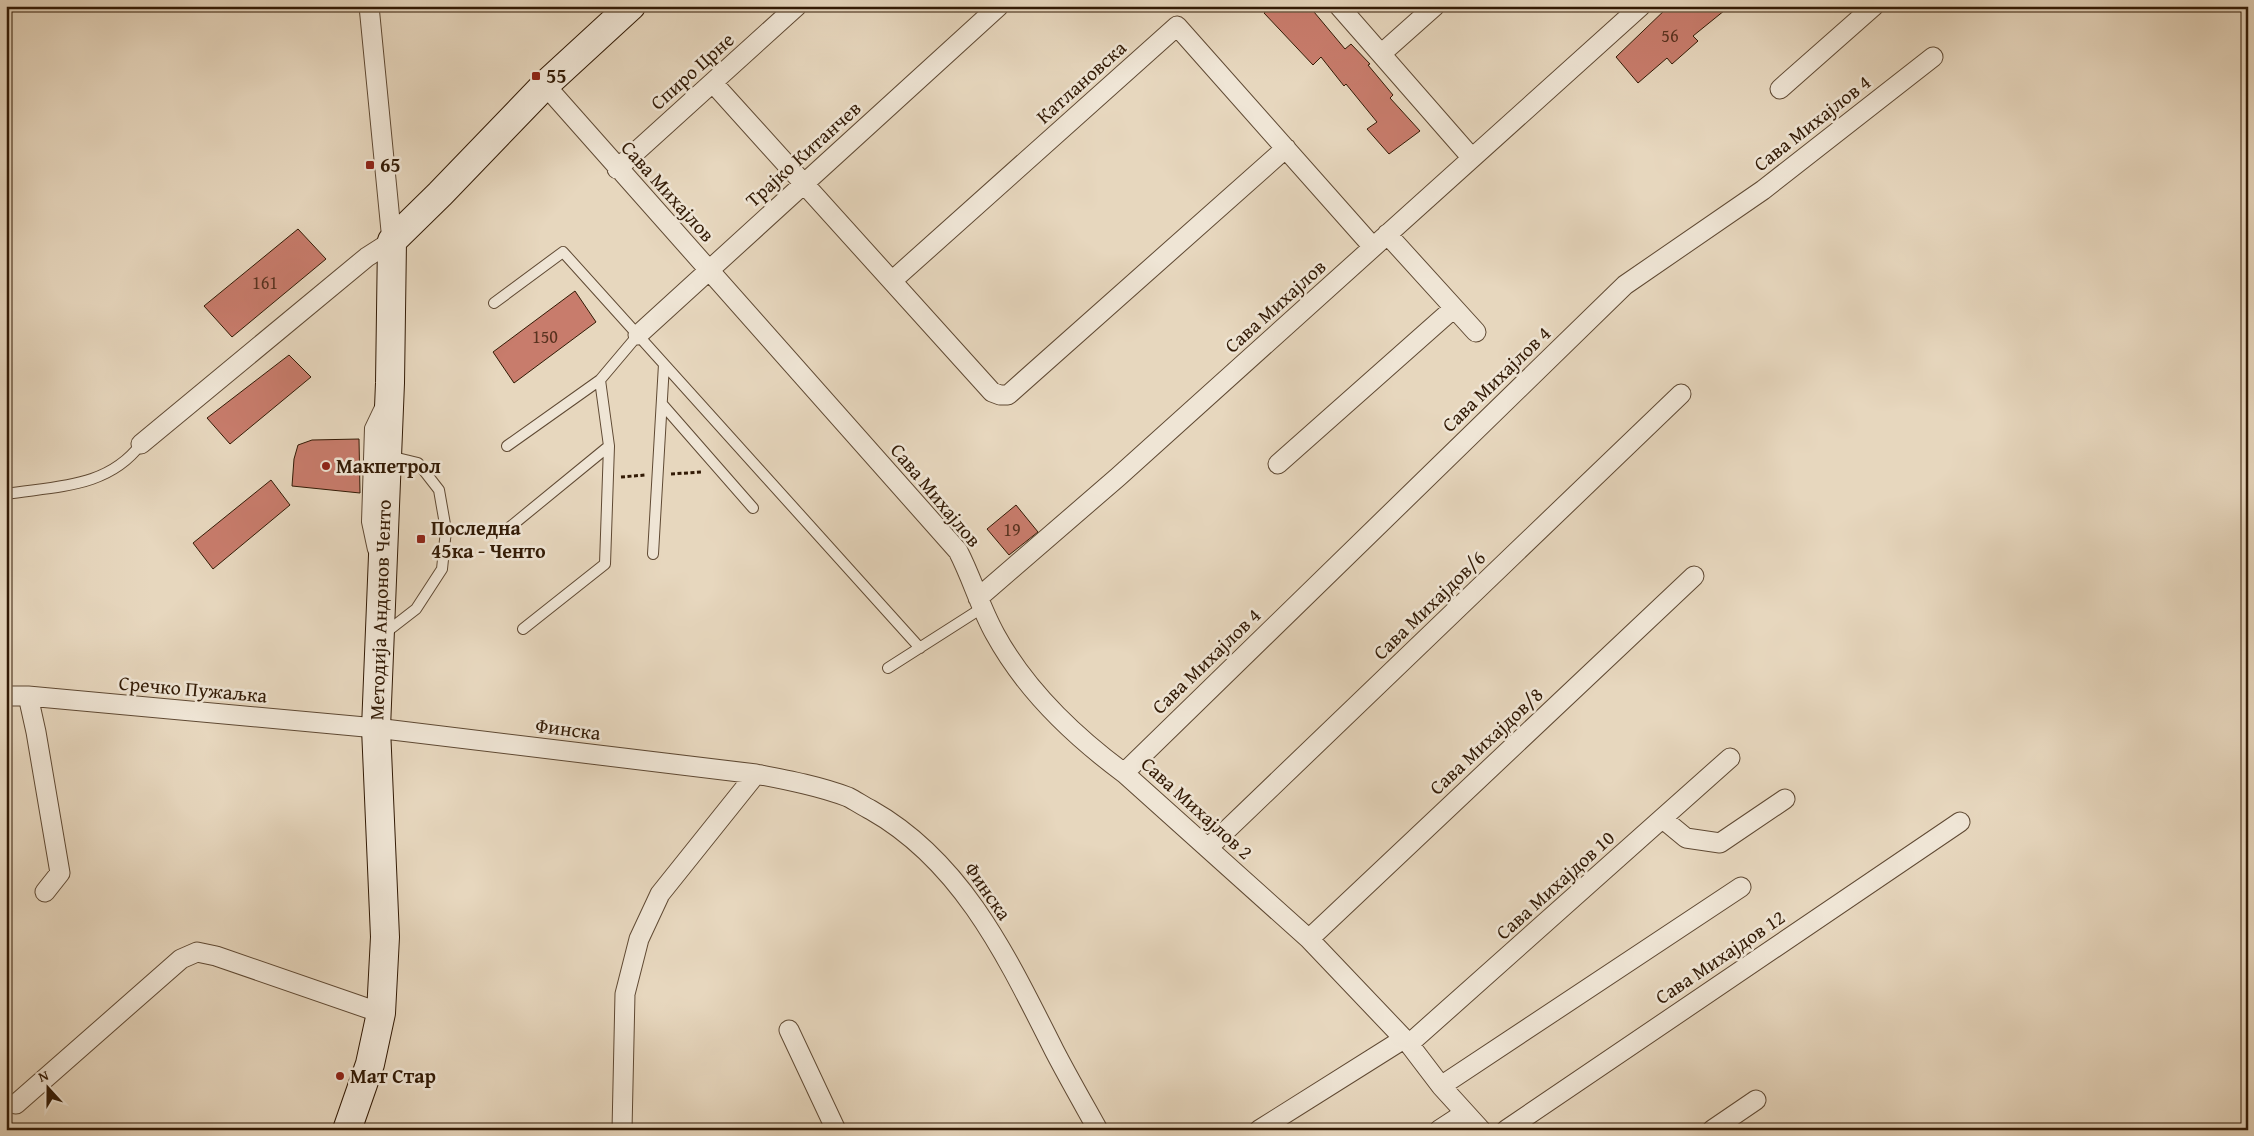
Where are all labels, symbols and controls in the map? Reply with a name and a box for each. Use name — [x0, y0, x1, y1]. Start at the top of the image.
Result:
house number: 56 — [1661, 22, 1679, 49]
street label: Спиро Црне — [643, 25, 740, 116]
street label: Катлановска — [1029, 33, 1132, 130]
place label: 55 — [546, 61, 567, 90]
street label: Сава Михајлов 4 — [1747, 68, 1876, 178]
marker: 55 — [530, 70, 542, 82]
street label: Трајко Китанчев — [738, 94, 867, 214]
street label: Сава Михајлов — [615, 134, 722, 248]
place label: 65 — [380, 150, 401, 179]
marker: 65 — [364, 159, 376, 171]
street label: Сава Михајлов — [1218, 252, 1332, 359]
house number: 161 — [252, 269, 278, 296]
street label: Сава Михајлов 4 — [1435, 319, 1557, 438]
house number: 150 — [532, 323, 558, 350]
street label: Сава Михајлов — [884, 436, 989, 553]
place label: Макпетрол — [336, 451, 441, 480]
marker: Макпетрол — [320, 460, 332, 472]
street label: Методија Андонов Ченто — [361, 499, 398, 721]
place label: Последна 45ка - Ченто — [431, 513, 546, 565]
house number: 19 — [1003, 516, 1021, 543]
marker: Последна 45ка - Ченто — [415, 533, 427, 545]
street label: Сава Михајдов/6 — [1366, 543, 1491, 666]
street label: Сава Михајлов 4 — [1145, 601, 1267, 720]
street label: Сречко Пужаљка — [118, 668, 269, 709]
street label: Сава Михајдов/8 — [1422, 680, 1549, 801]
street label: Финска — [534, 710, 603, 747]
street label: Сава Михајлов 2 — [1135, 749, 1260, 866]
street label: Сава Михајдов 10 — [1489, 823, 1621, 946]
street label: Финска — [958, 856, 1019, 926]
street label: Сава Михајдов 12 — [1649, 902, 1791, 1011]
place label: Мат Стар — [350, 1061, 436, 1090]
north arrow — [22, 1064, 72, 1114]
text: N — [35, 1065, 52, 1087]
marker: Мат Стар — [334, 1070, 346, 1082]

